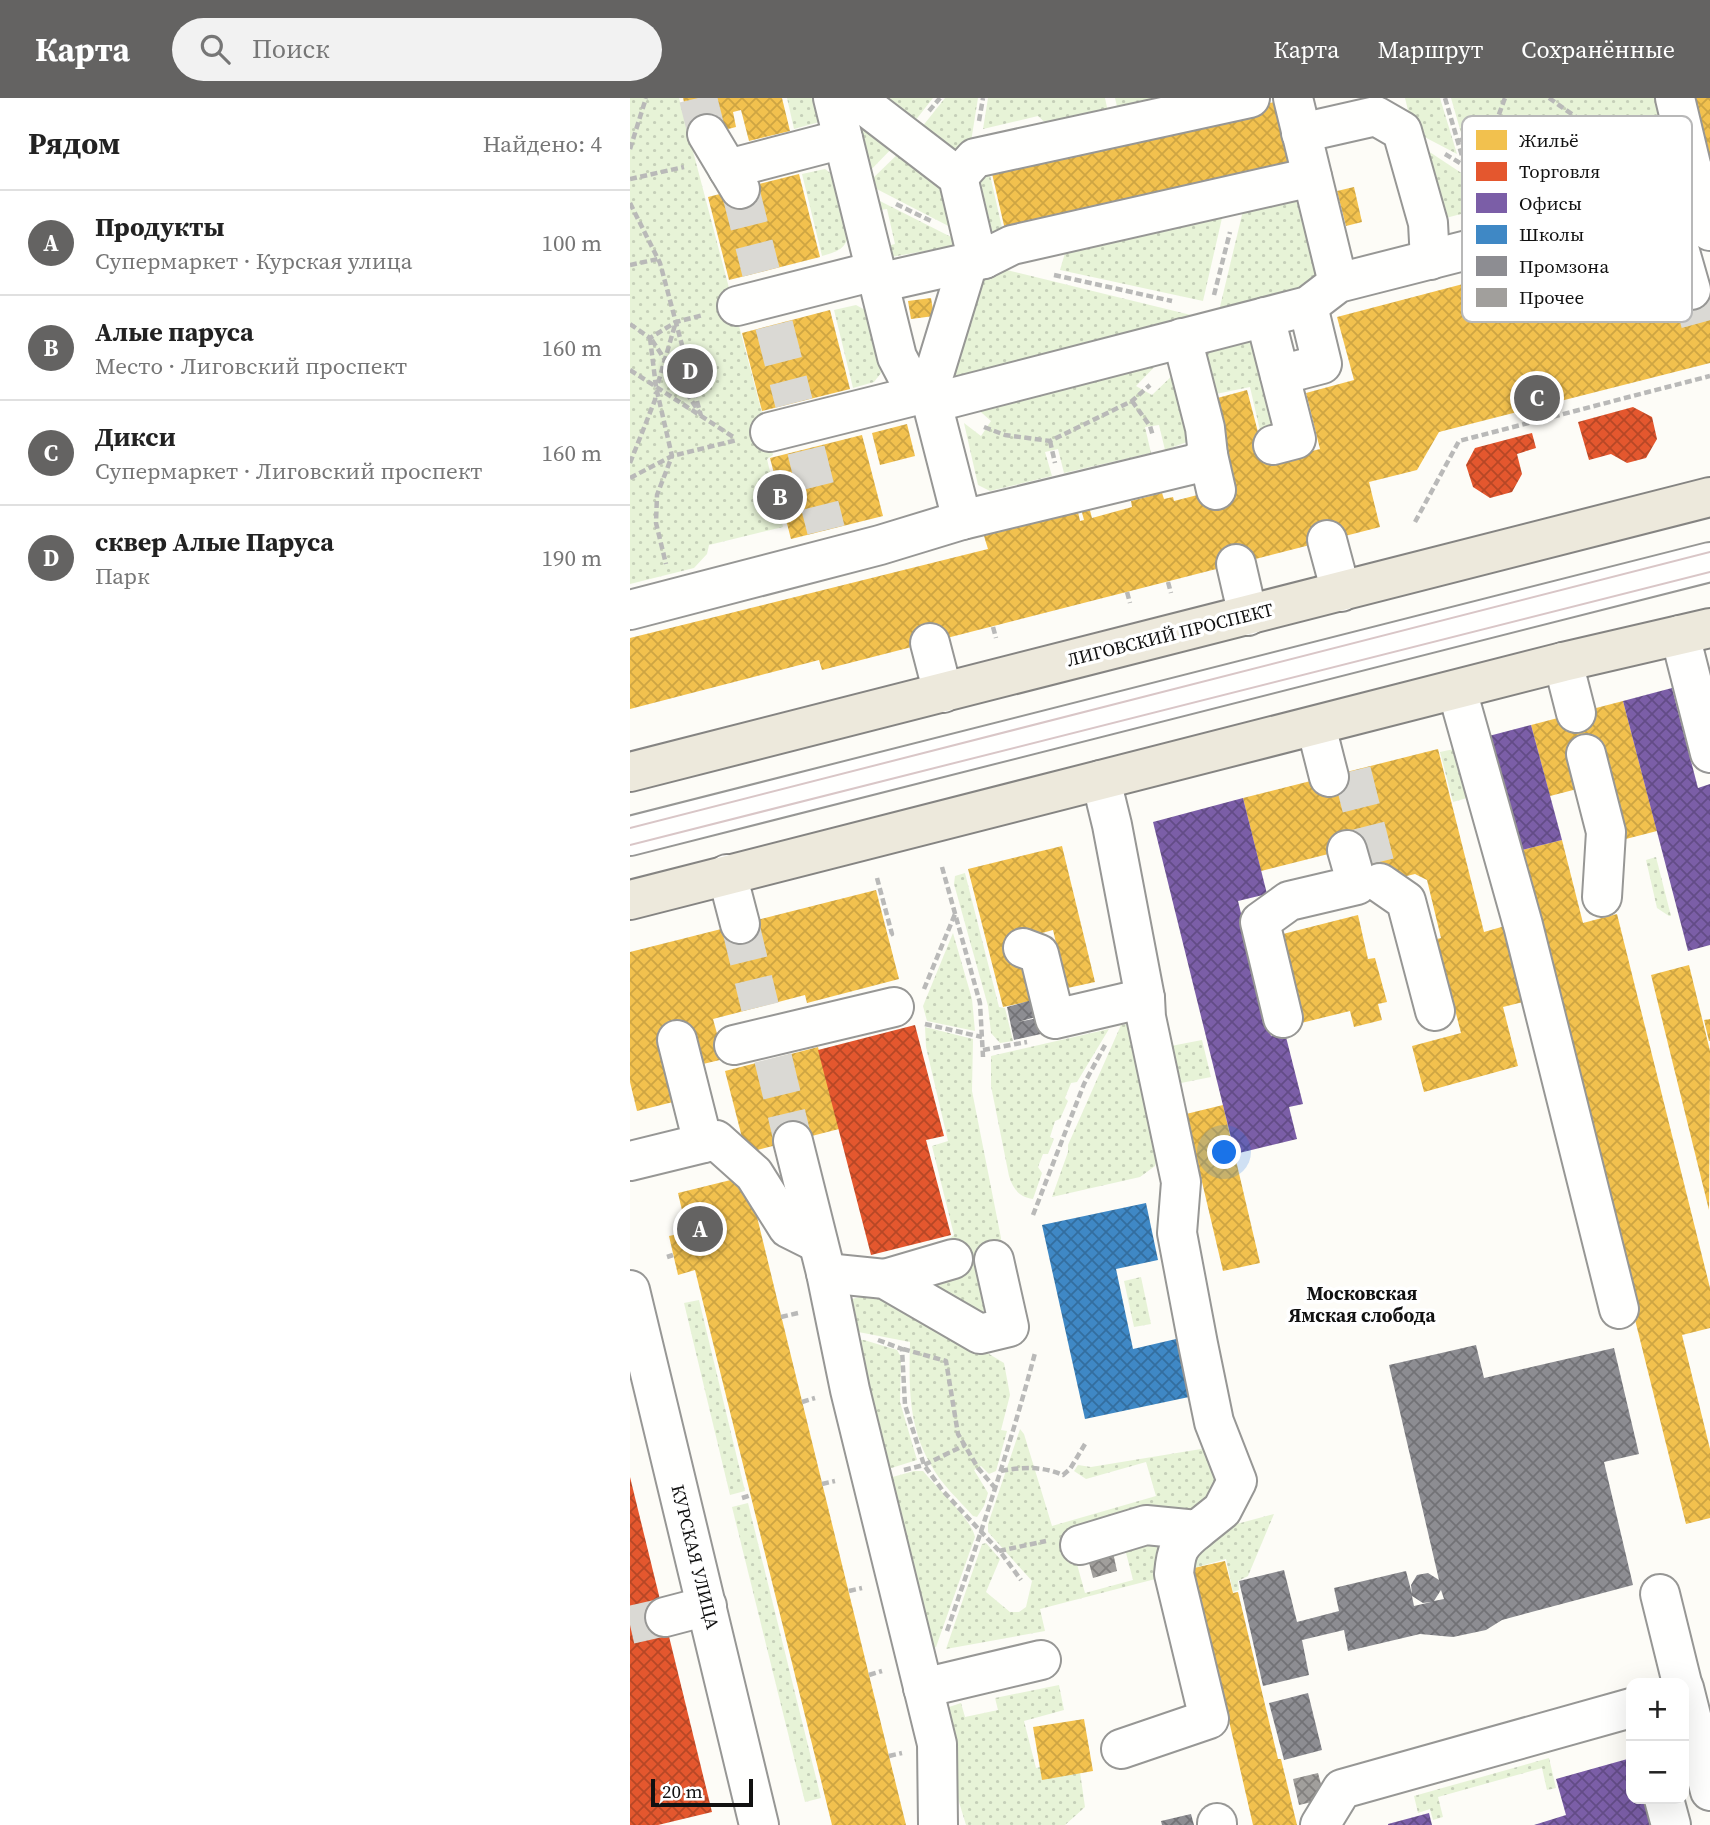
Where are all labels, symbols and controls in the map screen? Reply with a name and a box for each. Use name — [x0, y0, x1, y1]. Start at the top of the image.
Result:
search box — [172, 18, 662, 81]
text: Карта — [35, 27, 130, 72]
icon: search — [196, 30, 234, 68]
text: Поиск — [252, 31, 330, 67]
text: Карта — [1273, 33, 1339, 66]
text: Маршрут — [1377, 33, 1483, 66]
text: Сохранённые — [1521, 33, 1675, 66]
legend — [1462, 116, 1692, 322]
text: Рядом — [28, 123, 120, 164]
text: Жильё — [1519, 127, 1579, 153]
text: Найдено: 4 — [483, 128, 602, 160]
text: Торговля — [1519, 158, 1600, 184]
text: Офисы — [1519, 190, 1582, 216]
text: Продукты — [95, 209, 224, 245]
text: Школы — [1519, 221, 1584, 247]
text: A — [43, 227, 59, 259]
text: 100 m — [541, 227, 602, 259]
text: Супермаркет · Курская улица — [95, 245, 413, 277]
text: Промзона — [1519, 253, 1609, 279]
text: Прочее — [1519, 284, 1584, 310]
text: Алые паруса — [95, 314, 254, 350]
text: B — [44, 332, 58, 364]
text: 160 m — [541, 332, 602, 364]
pin: D — [667, 345, 713, 397]
text: Место · Лиговский проспект — [95, 350, 407, 382]
pin: C — [1514, 372, 1560, 424]
text: Дикси — [95, 419, 176, 455]
text: C — [44, 437, 58, 469]
text: 160 m — [541, 437, 602, 469]
text: Супермаркет · Лиговский проспект — [95, 455, 482, 487]
pin: B — [757, 471, 803, 523]
text: сквер Алые Паруса — [95, 524, 334, 560]
text: D — [43, 542, 59, 574]
text: 190 m — [541, 542, 602, 574]
text: Парк — [95, 560, 150, 592]
street label: ЛИГОВСКИЙ ПРОСПЕКТ — [1064, 597, 1276, 672]
your location — [1207, 1135, 1241, 1169]
pin: A — [677, 1203, 723, 1255]
district label: Московская Ямская слобода — [1288, 1280, 1437, 1328]
street label: КУРСКАЯ УЛИЦА — [665, 1482, 726, 1632]
map controls — [1626, 1678, 1689, 1804]
button: + — [1626, 1678, 1689, 1741]
button: − — [1626, 1741, 1689, 1804]
scale bar — [651, 1776, 752, 1808]
text: 20 m — [662, 1778, 703, 1804]

